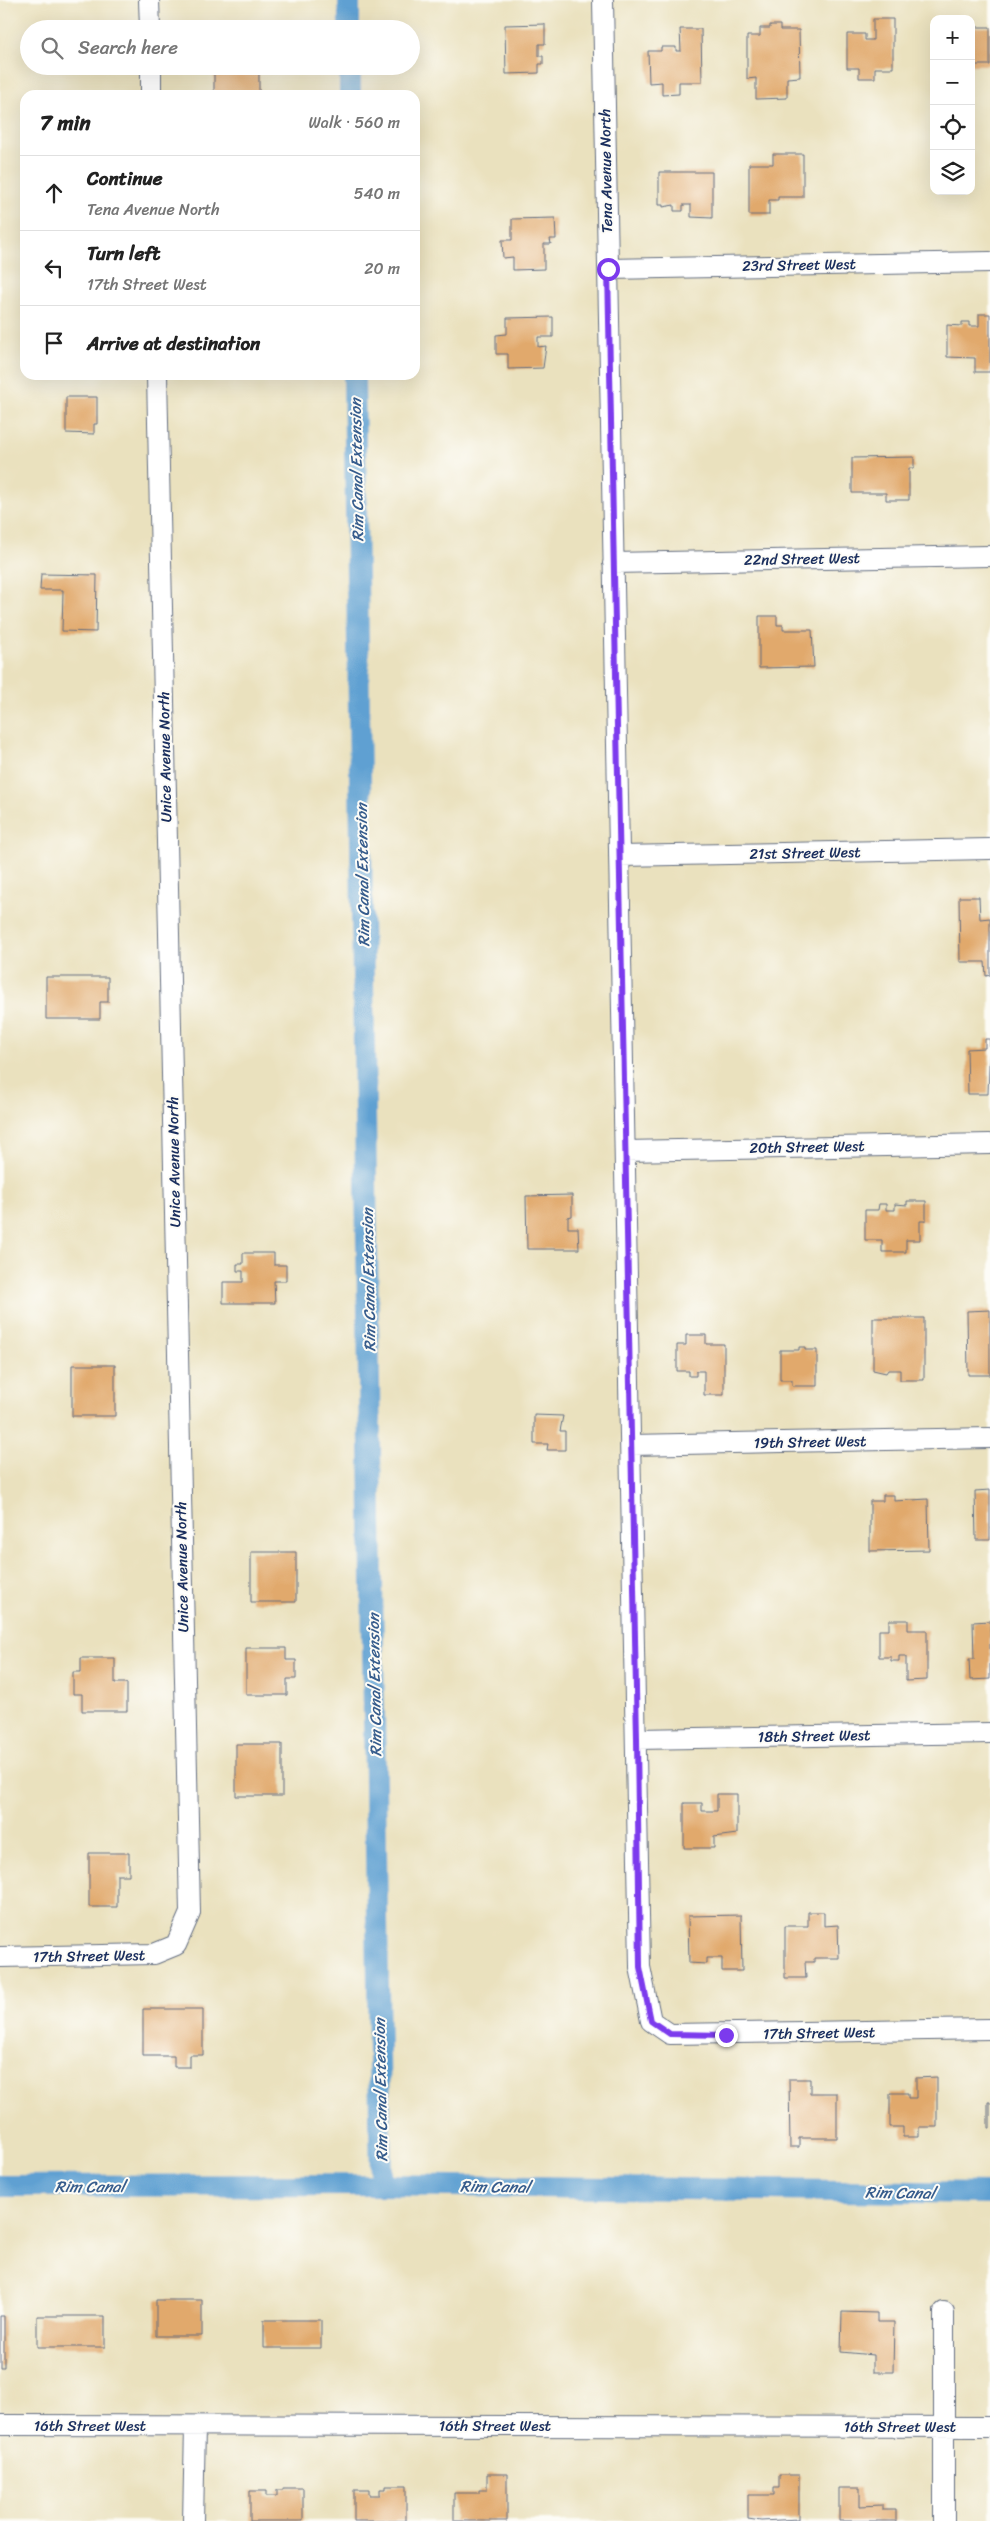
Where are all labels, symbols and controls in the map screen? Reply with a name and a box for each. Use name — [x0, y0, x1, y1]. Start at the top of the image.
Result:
map controls — [930, 15, 975, 195]
button: + — [930, 15, 975, 60]
search box — [20, 20, 420, 75]
text: Search here — [78, 31, 178, 64]
icon: search — [38, 34, 66, 62]
button: − — [930, 60, 975, 105]
text: 7 min — [40, 104, 91, 142]
button: locate — [930, 105, 975, 150]
text: Walk · 560 m — [309, 108, 400, 137]
street label: Tena Avenue North — [592, 108, 620, 233]
button: layers — [930, 150, 975, 195]
text: Continue — [87, 162, 163, 195]
icon: ahead — [40, 179, 68, 207]
text: 540 m — [354, 179, 400, 208]
text: Tena Avenue North — [87, 195, 220, 224]
text: Turn left — [87, 237, 160, 270]
street label: 23rd Street West — [742, 251, 857, 279]
icon: left — [40, 254, 68, 282]
text: 20 m — [364, 254, 400, 283]
route start — [597, 258, 620, 281]
text: 17th Street West — [87, 270, 207, 299]
text: Arrive at destination — [87, 327, 260, 360]
icon: arrive — [40, 329, 68, 357]
water label: Rim Canal Extension — [341, 396, 372, 542]
street label: 22nd Street West — [744, 545, 861, 573]
street label: Unice Avenue North — [151, 691, 179, 823]
water label: Rim Canal Extension — [347, 801, 378, 947]
street label: 21st Street West — [749, 839, 861, 867]
street label: Unice Avenue North — [160, 1096, 188, 1228]
street label: 20th Street West — [749, 1133, 865, 1161]
water label: Rim Canal Extension — [353, 1206, 384, 1352]
street label: 19th Street West — [753, 1428, 867, 1456]
street label: Unice Avenue North — [168, 1501, 196, 1633]
water label: Rim Canal Extension — [359, 1611, 390, 1757]
street label: 18th Street West — [757, 1722, 871, 1750]
street label: 17th Street West — [33, 1942, 146, 1970]
water label: Rim Canal Extension — [365, 2016, 396, 2162]
street label: 17th Street West — [763, 2019, 876, 2047]
route end — [715, 2024, 738, 2047]
water label: Rim Canal — [460, 2171, 534, 2202]
water label: Rim Canal — [55, 2172, 128, 2201]
water label: Rim Canal — [865, 2177, 939, 2208]
street label: 16th Street West — [34, 2413, 147, 2439]
street label: 16th Street West — [439, 2413, 552, 2439]
street label: 16th Street West — [844, 2414, 957, 2440]

